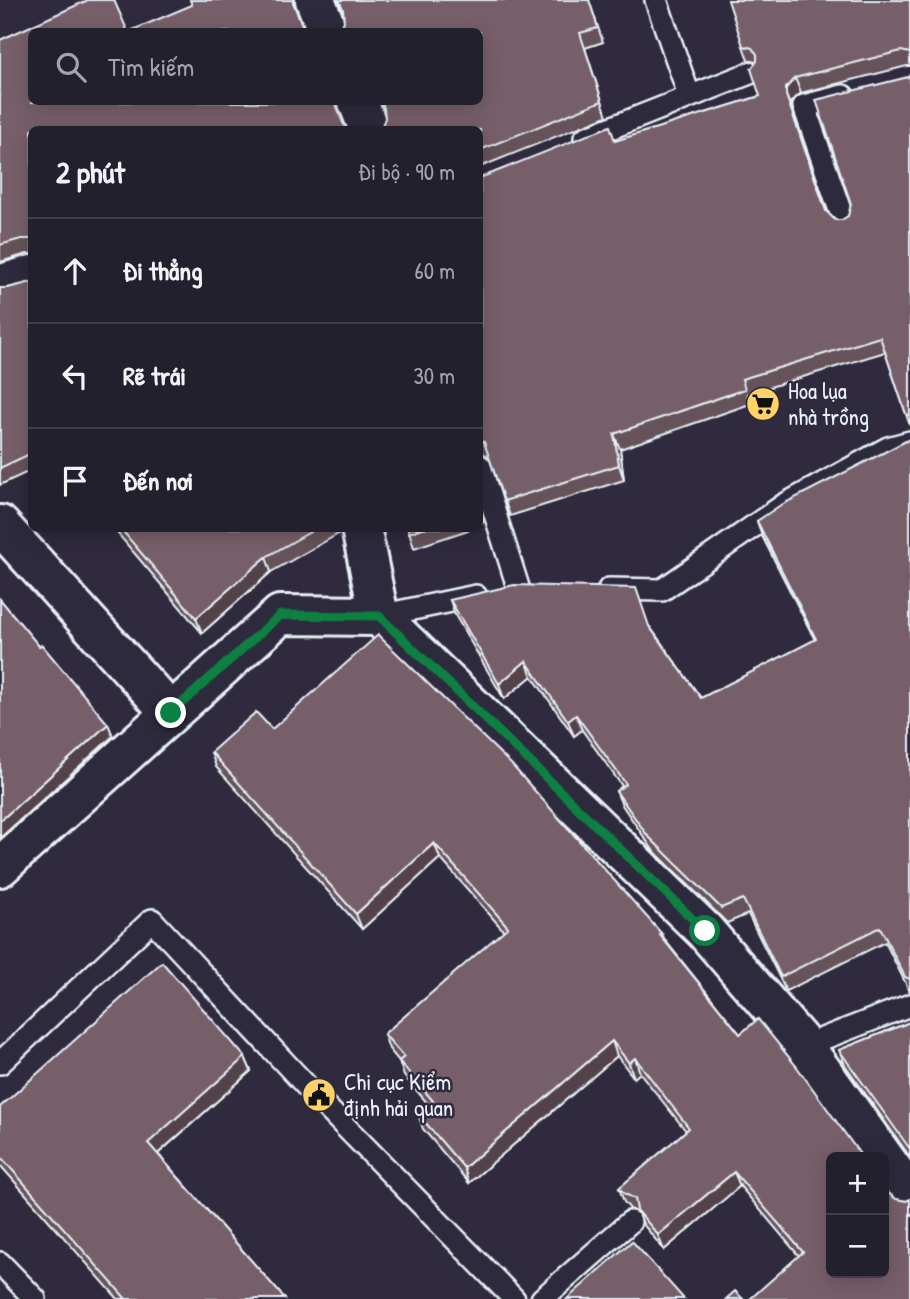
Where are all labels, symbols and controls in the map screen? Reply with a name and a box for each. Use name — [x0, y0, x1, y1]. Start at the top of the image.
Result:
search box — [28, 28, 483, 105]
icon: search — [52, 48, 90, 86]
text: Tìm kiếm — [108, 49, 194, 84]
text: 2 phút — [56, 152, 125, 192]
text: Đi bộ · 90 m — [358, 156, 455, 187]
icon: ahead — [56, 252, 94, 290]
text: Đi thẳng — [123, 253, 202, 288]
text: 60 m — [415, 255, 455, 286]
icon: left — [56, 357, 94, 395]
text: Rẽ trái — [123, 358, 186, 393]
text: 30 m — [413, 360, 455, 391]
place label: Hoa lụa nhà trồng — [788, 375, 869, 432]
supermarket icon: Hoa lụa nhà trồng — [744, 385, 782, 423]
icon: arrive — [56, 462, 94, 500]
text: Đến nơi — [123, 463, 193, 498]
route end — [155, 697, 186, 728]
route start — [689, 915, 720, 946]
place label: Chi cục Kiểm định hải quan — [344, 1066, 453, 1123]
public building icon: Chi cục Kiểm định hải quan — [300, 1076, 338, 1114]
map controls — [826, 1152, 889, 1278]
button: + — [826, 1152, 889, 1215]
button: − — [826, 1215, 889, 1278]

